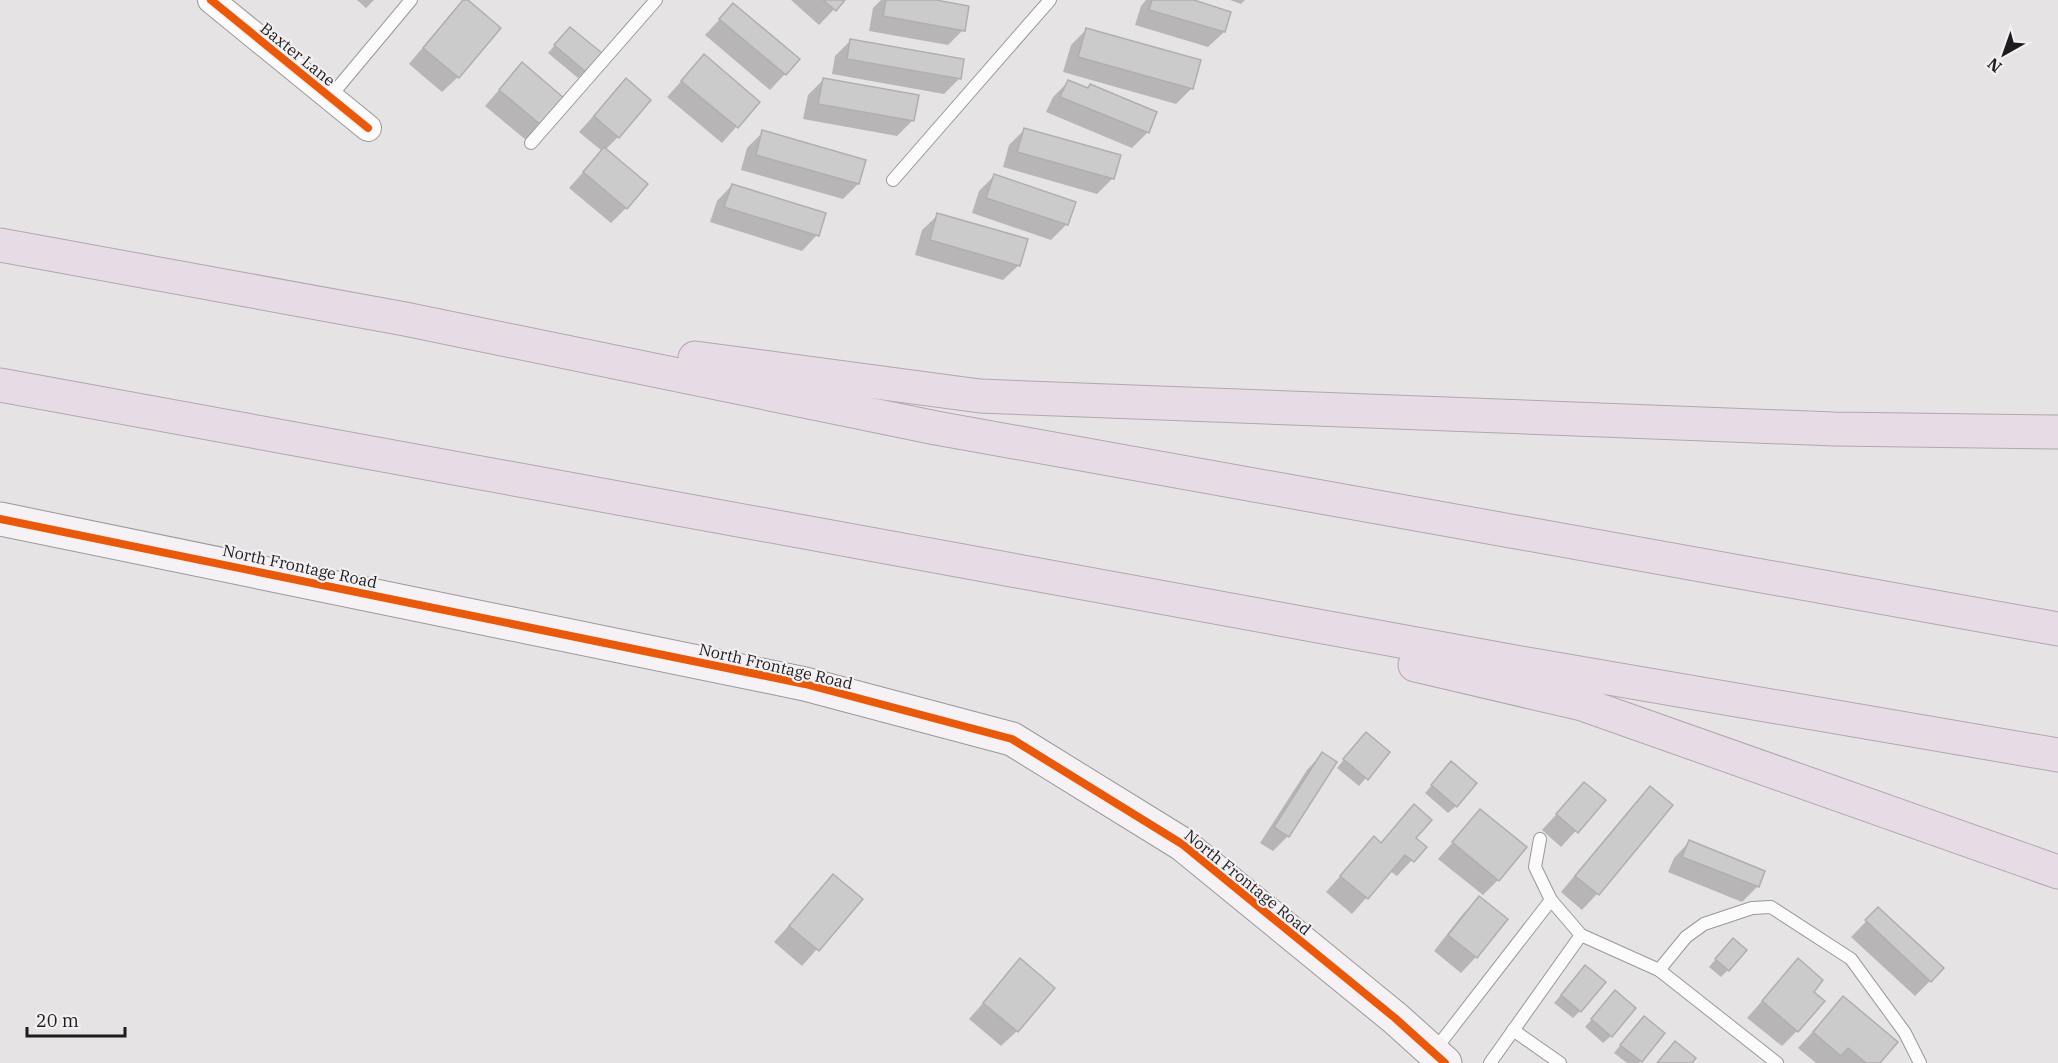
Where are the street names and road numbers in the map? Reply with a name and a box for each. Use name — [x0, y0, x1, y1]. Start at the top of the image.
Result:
street label: Baxter Lane — [257, 18, 339, 90]
street label: North Frontage Road — [221, 540, 379, 592]
street label: North Frontage Road — [697, 639, 855, 693]
street label: North Frontage Road — [1181, 825, 1316, 939]

